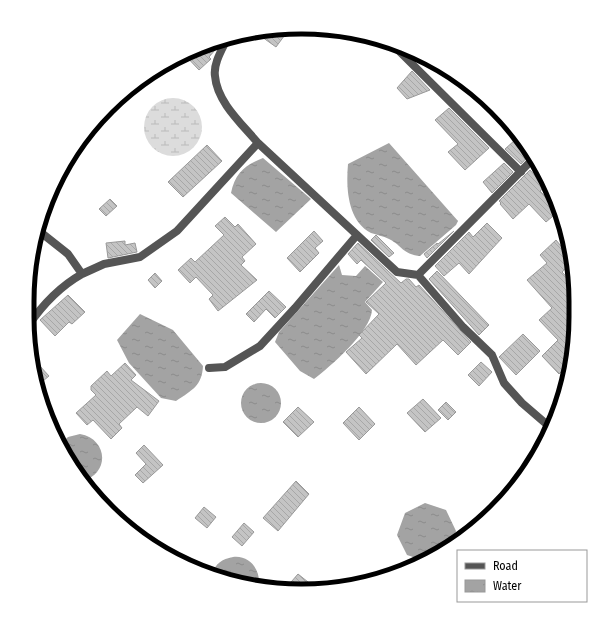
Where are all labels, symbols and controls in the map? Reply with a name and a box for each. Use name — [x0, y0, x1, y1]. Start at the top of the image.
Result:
legend — [457, 550, 587, 602]
text: Road — [493, 559, 518, 573]
text: Water — [493, 579, 522, 593]

